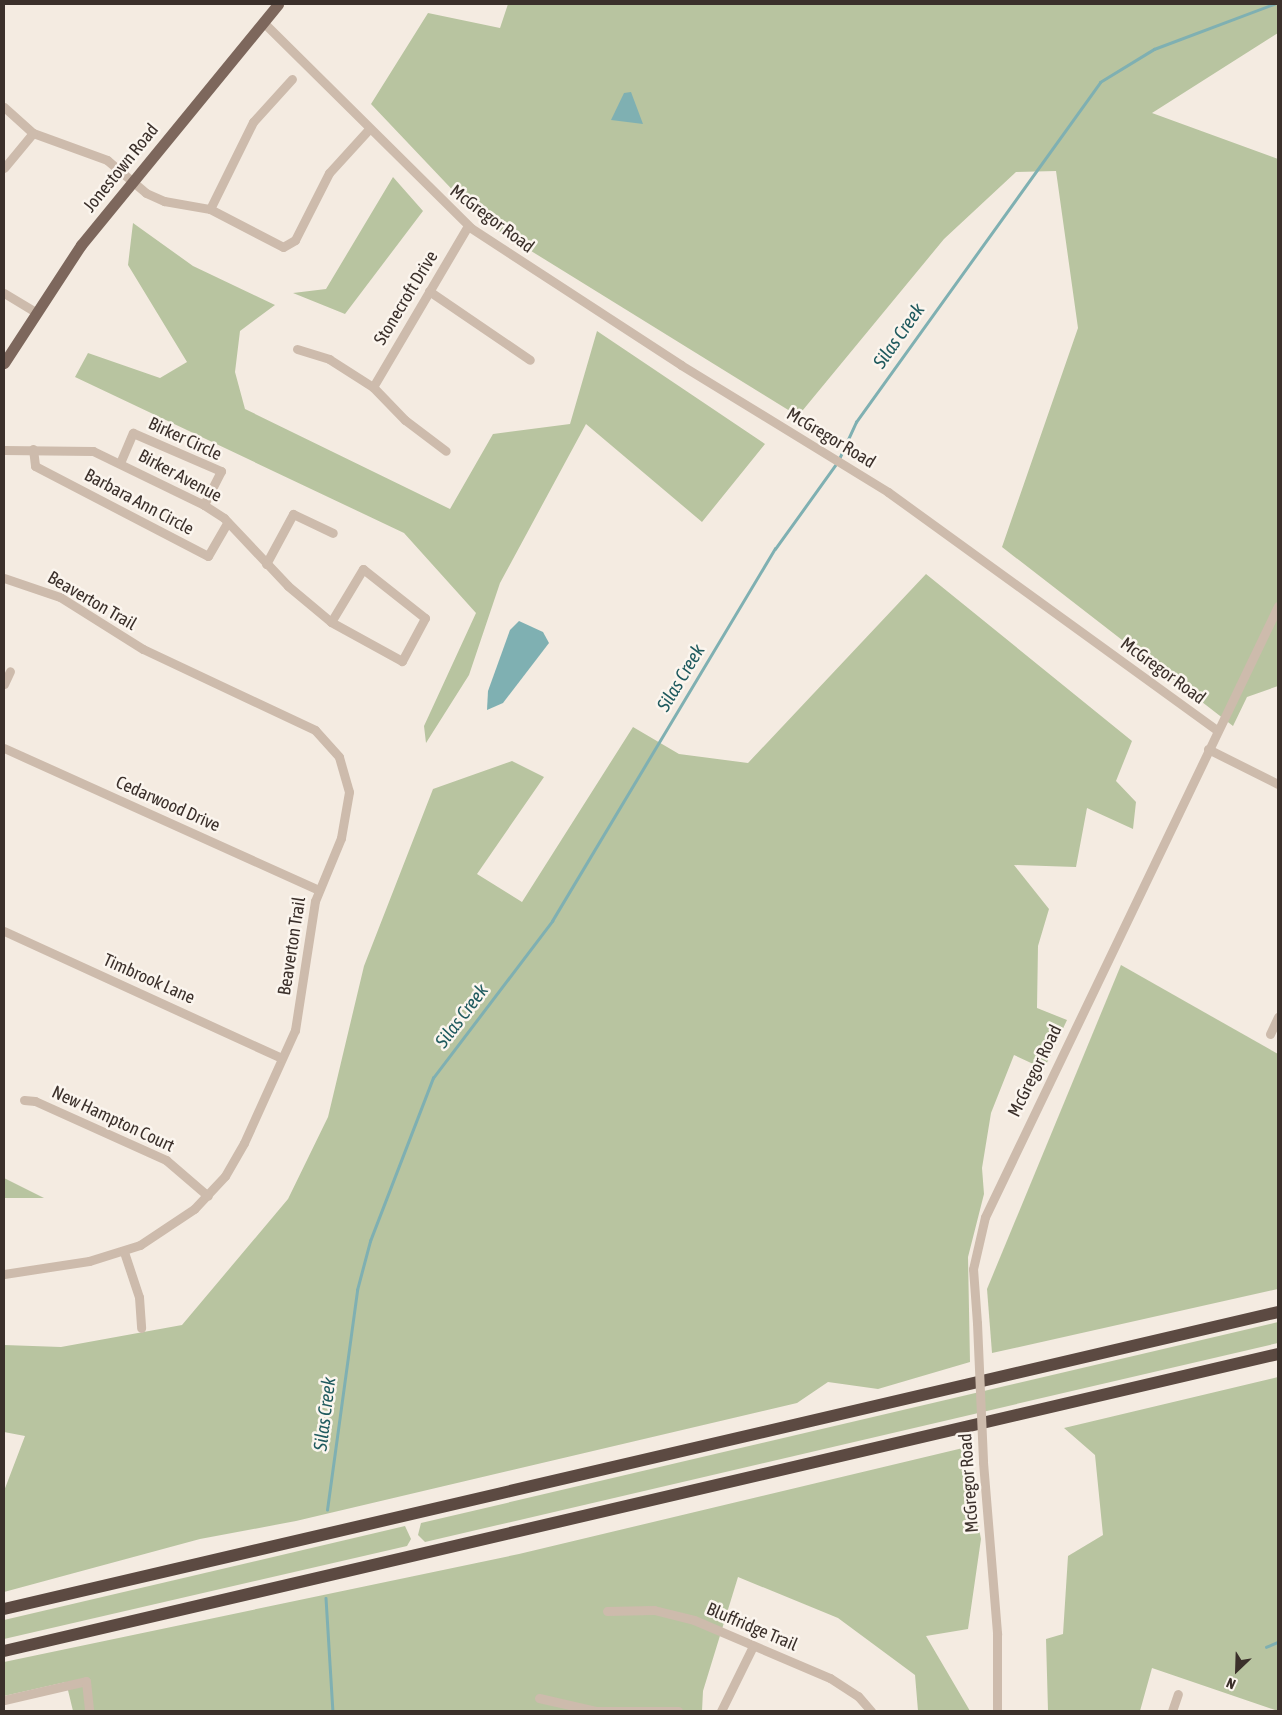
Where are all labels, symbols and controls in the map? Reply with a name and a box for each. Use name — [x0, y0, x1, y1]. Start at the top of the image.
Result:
street label: Jonestown Road — [79, 120, 163, 216]
street label: McGregor Road — [446, 180, 538, 258]
street label: Stonecroft Drive — [369, 247, 443, 349]
water label: Silas Creek — [868, 299, 930, 373]
street label: McGregor Road — [783, 403, 879, 473]
street label: Birker Circle — [145, 413, 225, 465]
street label: Birker Avenue — [135, 445, 225, 507]
street label: Barbara Ann Circle — [81, 464, 197, 540]
street label: Beaverton Trail — [44, 567, 140, 635]
street label: McGregor Road — [1116, 633, 1210, 709]
water label: Silas Creek — [652, 640, 710, 716]
street label: Cedarwood Drive — [113, 771, 223, 837]
street label: Beaverton Trail — [274, 895, 310, 997]
street label: Timbrook Lane — [100, 949, 198, 1009]
water label: Silas Creek — [431, 980, 493, 1052]
street label: McGregor Road — [1003, 1021, 1067, 1121]
street label: New Hampton Court — [48, 1081, 178, 1157]
water label: Silas Creek — [309, 1376, 341, 1452]
street label: McGregor Road — [955, 1433, 983, 1533]
street label: Bluffridge Trail — [703, 1598, 801, 1656]
north arrow — [1212, 1645, 1262, 1695]
text: N — [1224, 1675, 1238, 1693]

